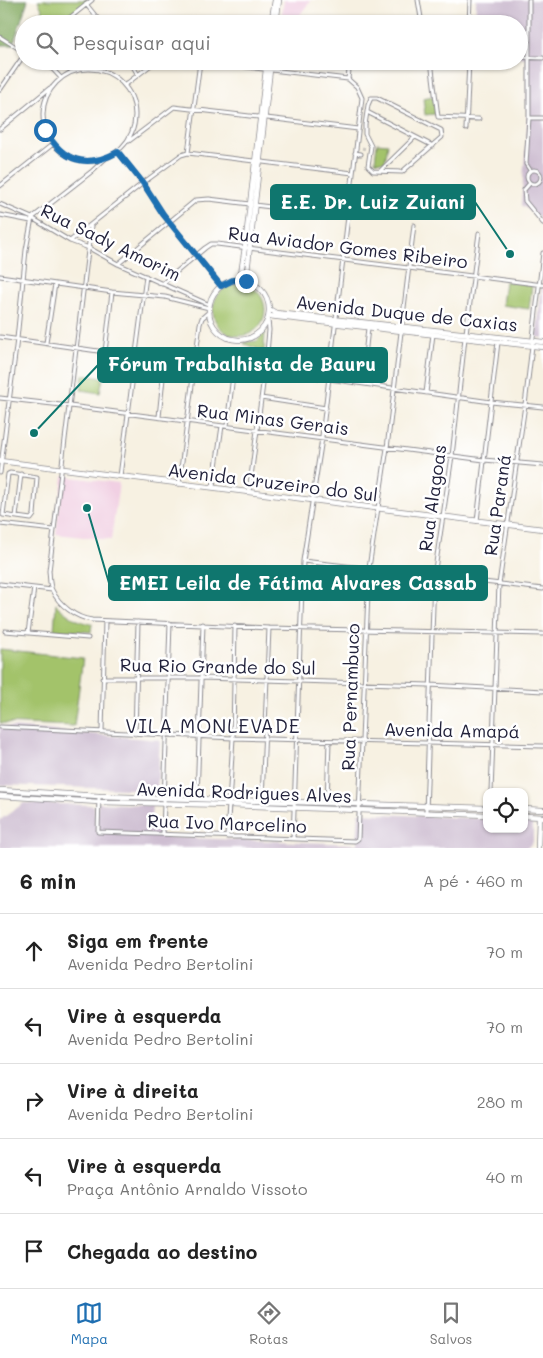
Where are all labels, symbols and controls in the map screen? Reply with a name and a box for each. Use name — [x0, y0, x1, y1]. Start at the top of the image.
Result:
search box — [15, 15, 528, 70]
icon: search — [33, 29, 61, 57]
text: Pesquisar aqui — [73, 30, 211, 55]
route start — [34, 119, 57, 142]
callout: E.E. Dr. Luiz Zuiani — [271, 185, 475, 219]
text: E.E. Dr. Luiz Zuiani — [281, 189, 465, 214]
street label: Rua Sady Amorim — [37, 198, 185, 286]
street label: Rua Aviador Gomes Ribeiro — [227, 220, 469, 274]
route end — [235, 270, 258, 293]
street label: Avenida Duque de Caxias — [295, 289, 519, 337]
callout: Fórum Trabalhista de Bauru — [98, 348, 387, 382]
text: Fórum Trabalhista de Bauru — [108, 351, 376, 376]
street label: Rua Minas Gerais — [196, 398, 350, 440]
street label: Rua Alagoas — [413, 443, 451, 553]
street label: Rua Paraná — [478, 453, 516, 557]
street label: Avenida Cruzeiro do Sul — [167, 457, 379, 507]
callout: EMEI Leila de Fátima Alvares Cassab — [109, 566, 487, 600]
text: EMEI Leila de Fátima Alvares Cassab — [119, 570, 477, 595]
street label: Rua Pernambuco — [335, 622, 365, 771]
street label: Rua Rio Grande do Sul — [120, 652, 316, 680]
district label: VILA MONLEVADE — [125, 713, 301, 738]
street label: Avenida Amapá — [384, 717, 520, 743]
street label: Avenida Rodrigues Alves — [136, 776, 352, 808]
map controls — [483, 788, 528, 833]
button: locate — [483, 788, 528, 833]
street label: Rua Ivo Marcelino — [147, 808, 307, 838]
text: 6 min — [20, 867, 76, 894]
text: A pé · 460 m — [423, 870, 523, 891]
text: Siga em frente — [67, 928, 208, 953]
icon: ahead — [20, 937, 48, 965]
text: 70 m — [486, 941, 523, 962]
text: Avenida Pedro Bertolini — [67, 953, 253, 974]
text: Vire à esquerda — [67, 1003, 222, 1028]
icon: left — [20, 1012, 48, 1040]
text: 70 m — [486, 1016, 523, 1037]
text: Avenida Pedro Bertolini — [67, 1028, 253, 1049]
text: Vire à direita — [67, 1078, 199, 1103]
icon: right — [20, 1087, 48, 1115]
text: 280 m — [477, 1091, 523, 1112]
text: Avenida Pedro Bertolini — [67, 1103, 253, 1124]
text: Vire à esquerda — [67, 1153, 222, 1178]
icon: left — [20, 1162, 48, 1190]
text: 40 m — [486, 1166, 523, 1187]
text: Praça Antônio Arnaldo Vissoto — [67, 1178, 308, 1199]
icon: arrive — [20, 1237, 48, 1265]
text: Chegada ao destino — [67, 1239, 257, 1264]
tab: Mapa — [71, 1299, 108, 1348]
tab: Rotas — [249, 1299, 288, 1348]
tab: Salvos — [430, 1299, 472, 1348]

